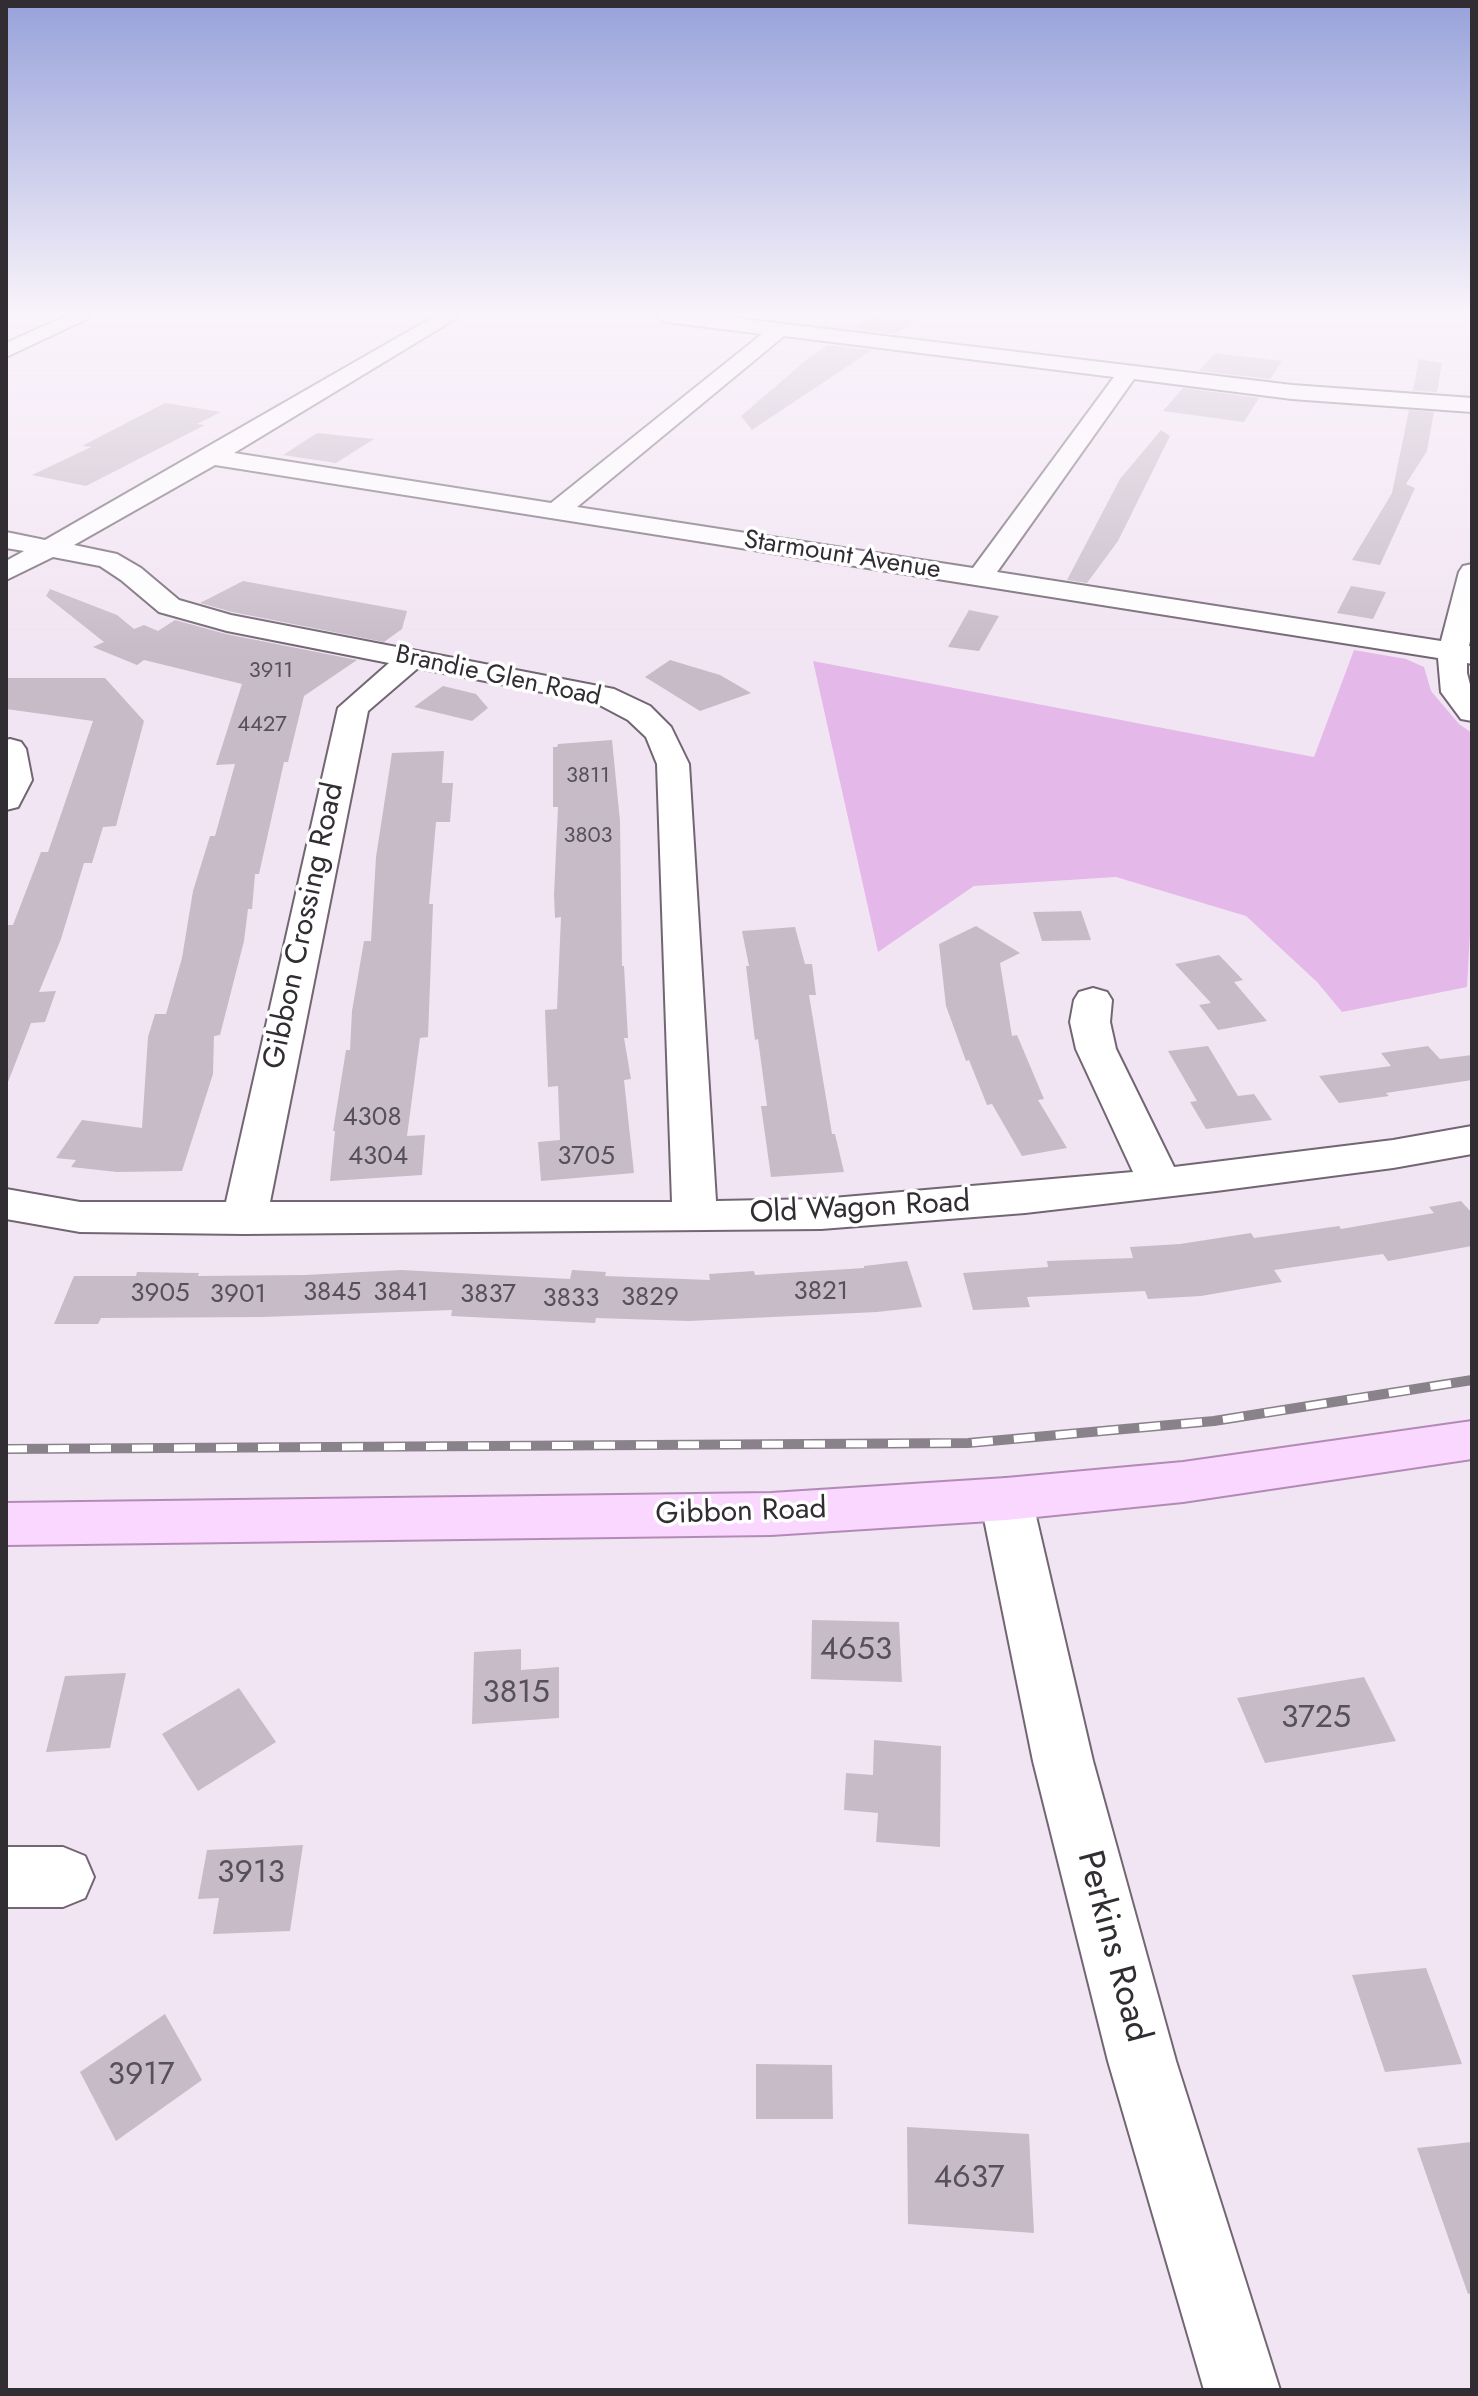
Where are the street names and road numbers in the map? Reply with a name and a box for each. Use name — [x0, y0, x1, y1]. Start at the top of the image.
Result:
street label: Starmount Avenue — [741, 525, 943, 587]
street label: Brandie Glen Road — [392, 640, 604, 714]
street label: Gibbon Crossing Road — [257, 780, 353, 1072]
street label: Old Wagon Road — [749, 1185, 971, 1233]
street label: Gibbon Road — [655, 1492, 827, 1534]
street label: Perkins Road — [1066, 1846, 1158, 2048]

